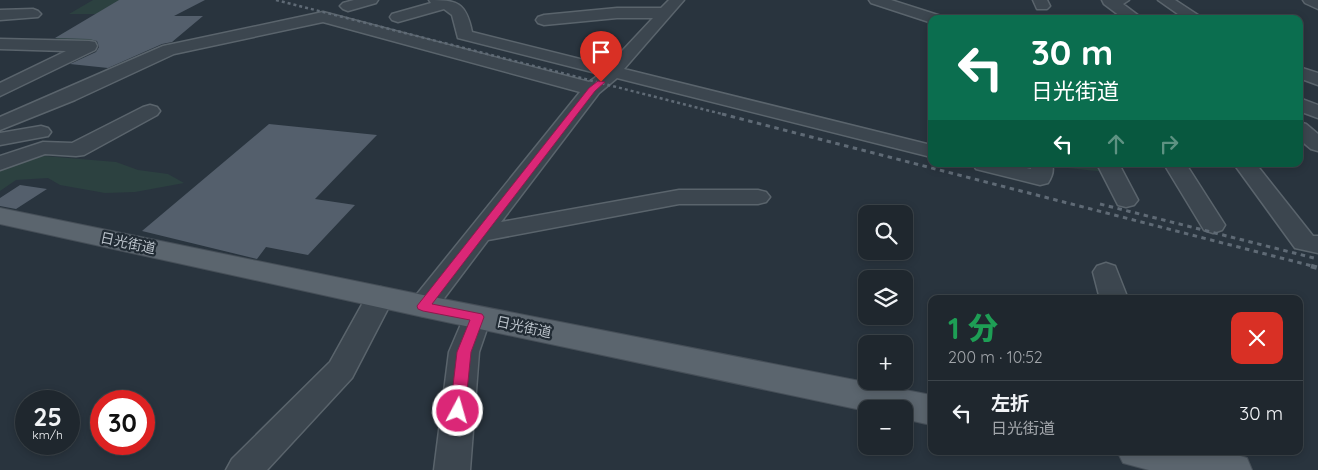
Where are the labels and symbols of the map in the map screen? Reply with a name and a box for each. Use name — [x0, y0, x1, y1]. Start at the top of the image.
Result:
pin — [580, 31, 622, 82]
street label: 日光街道 — [99, 228, 157, 258]
street label: 日光街道 — [495, 312, 553, 342]
position arrow — [431, 384, 483, 436]
speed limit sign: 30 — [90, 390, 155, 455]

